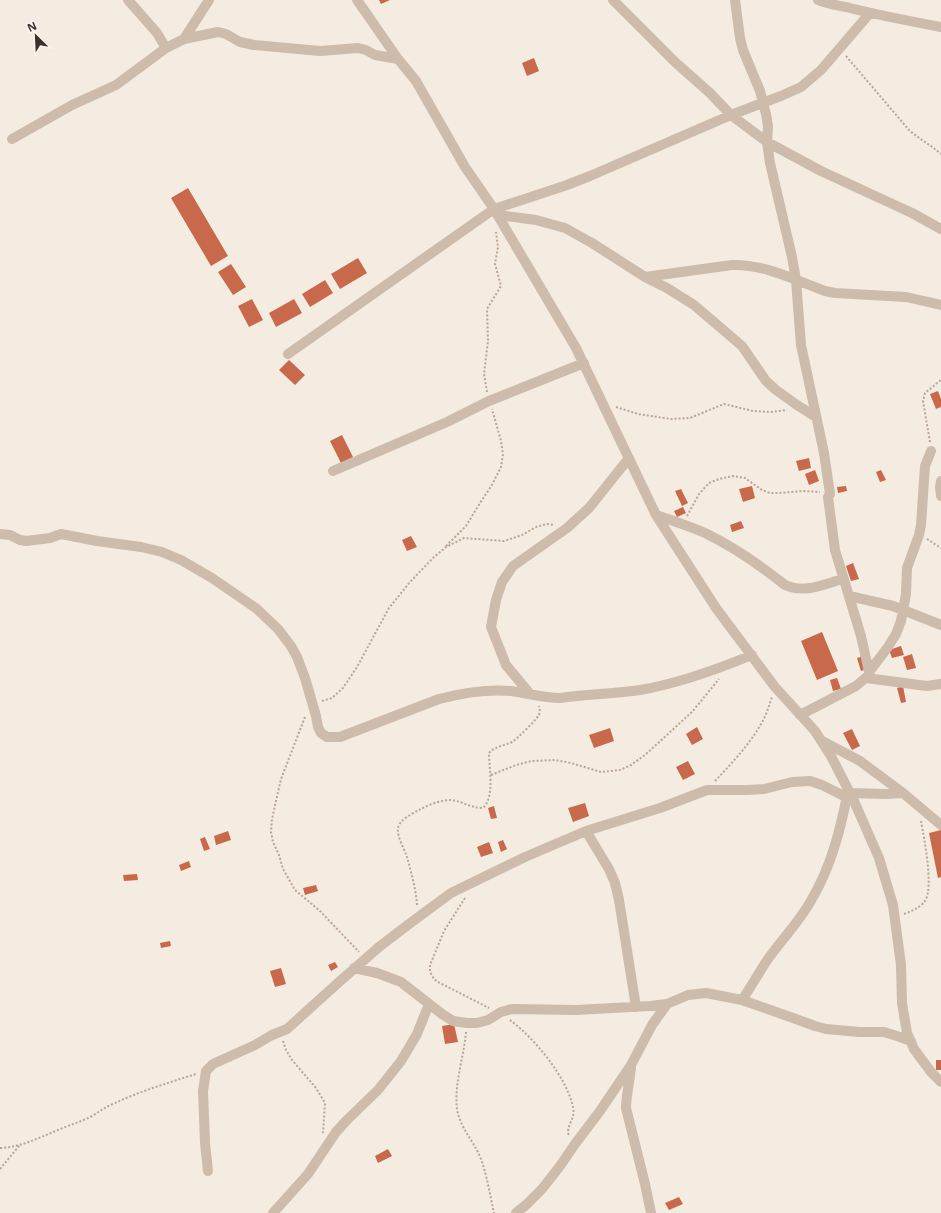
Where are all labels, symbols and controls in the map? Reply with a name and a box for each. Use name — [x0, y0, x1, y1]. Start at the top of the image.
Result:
north arrow — [16, 16, 56, 56]
text: N — [25, 18, 39, 35]

